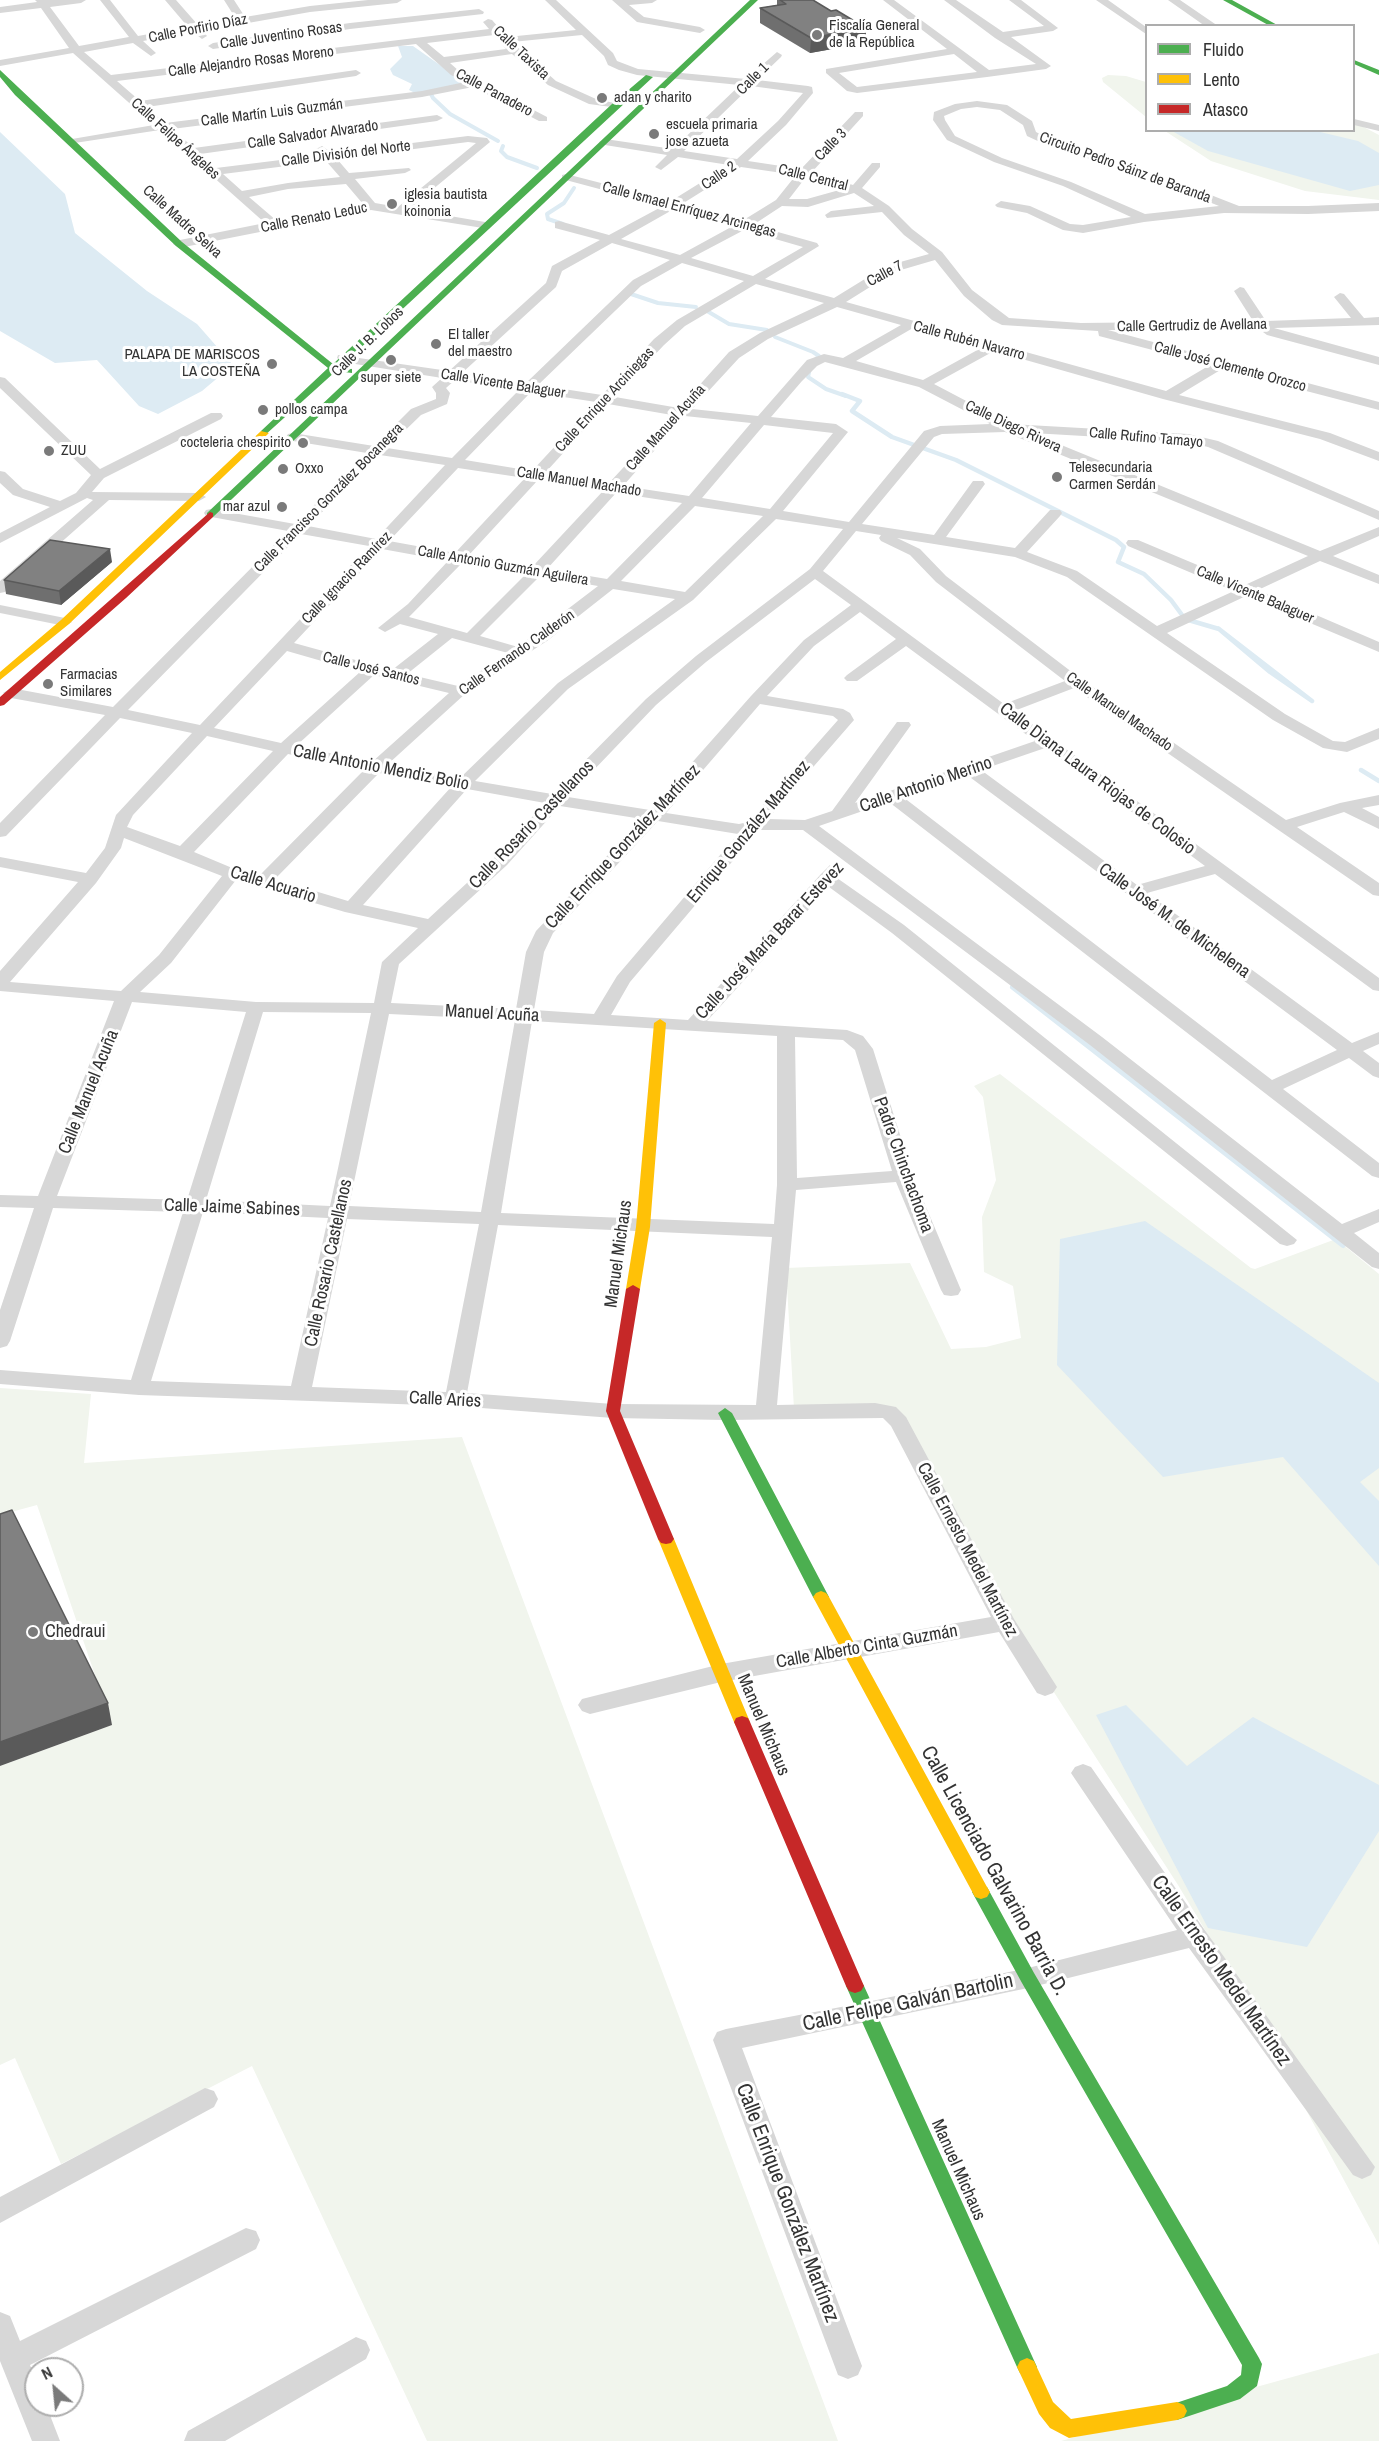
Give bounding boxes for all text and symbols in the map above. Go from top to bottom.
street label: Calle Porfirio Díaz [147,11,249,47]
place label: Fiscalía General de la República [829,17,919,52]
street label: Calle Juventino Rosas [219,19,343,53]
street label: Calle Taxista [489,22,553,84]
legend [1145,24,1355,132]
marker: Fiscalía General de la República [810,28,824,42]
text: Fluido [1203,37,1244,62]
street label: Calle Alejandro Rosas Moreno [167,43,335,81]
street label: Calle 1 [733,59,773,99]
street label: Calle Panadero [452,65,536,121]
text: Lento [1203,67,1240,92]
place label: adan y charito [614,89,692,107]
marker: adan y charito [595,91,609,105]
street label: Calle Felipe Ángeles [127,95,223,183]
street label: Calle Martín Luis Guzmán [200,95,344,131]
text: Atasco [1203,97,1248,122]
place label: escuela primaria jose azueta [666,116,758,151]
street label: Calle Salvador Alvarado [246,117,380,153]
street label: Calle 3 [811,125,851,165]
marker: escuela primaria jose azueta [647,127,661,141]
street label: Circuito Pedro Sáinz de Baranda [1037,129,1213,207]
street label: Calle División del Norte [280,137,412,171]
street label: Calle 2 [698,158,740,194]
street label: Calle Central [776,161,850,195]
street label: Calle Ismael Enríquez Arcinegas [600,178,778,242]
street label: Calle Madre Selva [139,182,225,262]
place label: iglesia bautista koinonia [404,186,487,221]
marker: iglesia bautista koinonia [385,197,399,211]
street label: Calle Renato Leduc [259,199,369,237]
street label: Calle 7 [864,257,906,291]
street label: Calle J. B. Lobos [328,303,408,381]
street label: Calle Gertrudiz de Avellana [1117,316,1267,336]
street label: Calle Rubén Navarro [911,317,1027,365]
place label: El taller del maestro [448,326,512,361]
marker: El taller del maestro [429,337,443,351]
street label: Calle José Clemente Orozco [1152,338,1308,396]
street label: Calle Enrique Arciniegas [552,344,658,456]
place label: PALAPA DE MARISCOS LA COSTEÑA [124,346,260,381]
marker: super siete [384,353,398,367]
marker: PALAPA DE MARISCOS LA COSTEÑA [265,357,279,371]
street label: Calle Vicente Balaguer [440,365,566,403]
place label: super siete [361,369,421,387]
street label: Calle Manuel Acuña [622,381,710,475]
street label: Calle Diego Rivera [962,397,1064,457]
place label: pollos campa [275,401,347,419]
marker: pollos campa [256,403,270,417]
street label: Calle Francisco González Bocanegra [251,420,407,576]
street label: Calle Rufino Tamayo [1088,424,1204,452]
place label: cocteleria chespirito [180,434,291,452]
marker: cocteleria chespirito [296,436,310,450]
place label: ZUU [61,442,86,460]
marker: ZUU [42,444,56,458]
place label: Telesecundaria Carmen Serdán [1069,459,1156,494]
place label: Oxxo [295,460,324,478]
marker: Oxxo [276,462,290,476]
street label: Calle Manuel Machado [515,463,643,501]
marker: Telesecundaria Carmen Serdán [1050,470,1064,484]
place label: mar azul [223,498,270,516]
marker: mar azul [275,500,289,514]
street label: Calle Ignacio Ramírez [298,528,396,628]
street label: Calle Antonio Guzmán Aguilera [416,542,590,590]
street label: Calle Vicente Balaguer [1194,562,1316,628]
street label: Calle Fernando Calderón [456,606,578,700]
street label: Calle José Santos [321,648,421,690]
place label: Farmacias Similares [60,666,117,701]
street label: Calle Manuel Machado [1062,669,1176,755]
marker: Farmacias Similares [41,677,55,691]
street label: Calle Diana Laura Riojas de Colosio [995,698,1199,860]
street label: Calle Antonio Mendiz Bolio [291,740,471,796]
street label: Calle Antonio Merino [857,752,995,818]
street label: Calle Rosario Castellanos [465,756,599,894]
street label: Enrique González Martínez [683,756,815,908]
street label: Calle Enrique González Martínez [541,760,705,934]
street label: Calle José María Barar Estevez [691,858,849,1024]
street label: Calle José M. de Michelena [1094,859,1254,983]
street label: Calle Acuario [227,862,319,908]
street label: Manuel Acuña [444,1001,540,1027]
street label: Calle Manuel Acuña [54,1027,124,1157]
street label: Padre Chinchachoma [868,1094,938,1236]
street label: Calle Rosario Castellanos [301,1177,357,1349]
street label: Calle Jaime Sabines [164,1195,300,1221]
street label: Manuel Michaus [601,1199,637,1309]
street label: Calle Aries [408,1387,482,1413]
street label: Calle Ernesto Medel Martínez [912,1459,1022,1641]
street label: Calle Alberto Cinta Guzmán [775,1620,959,1674]
place label: Chedraui [45,1621,106,1643]
marker: Chedraui [26,1625,40,1639]
street label: Manuel Michaus [732,1671,794,1779]
street label: Calle Licenciado Galvarino Barria D. [915,1742,1073,2000]
street label: Calle Ernesto Medel Martínez [1146,1871,1296,2071]
street label: Calle Felipe Galván Bartolin [800,1968,1016,2038]
street label: Calle Enrique González Martínez [730,2080,844,2326]
street label: Manuel Michaus [926,2116,990,2224]
north arrow [24,2357,84,2417]
text: N [38,2361,56,2385]

